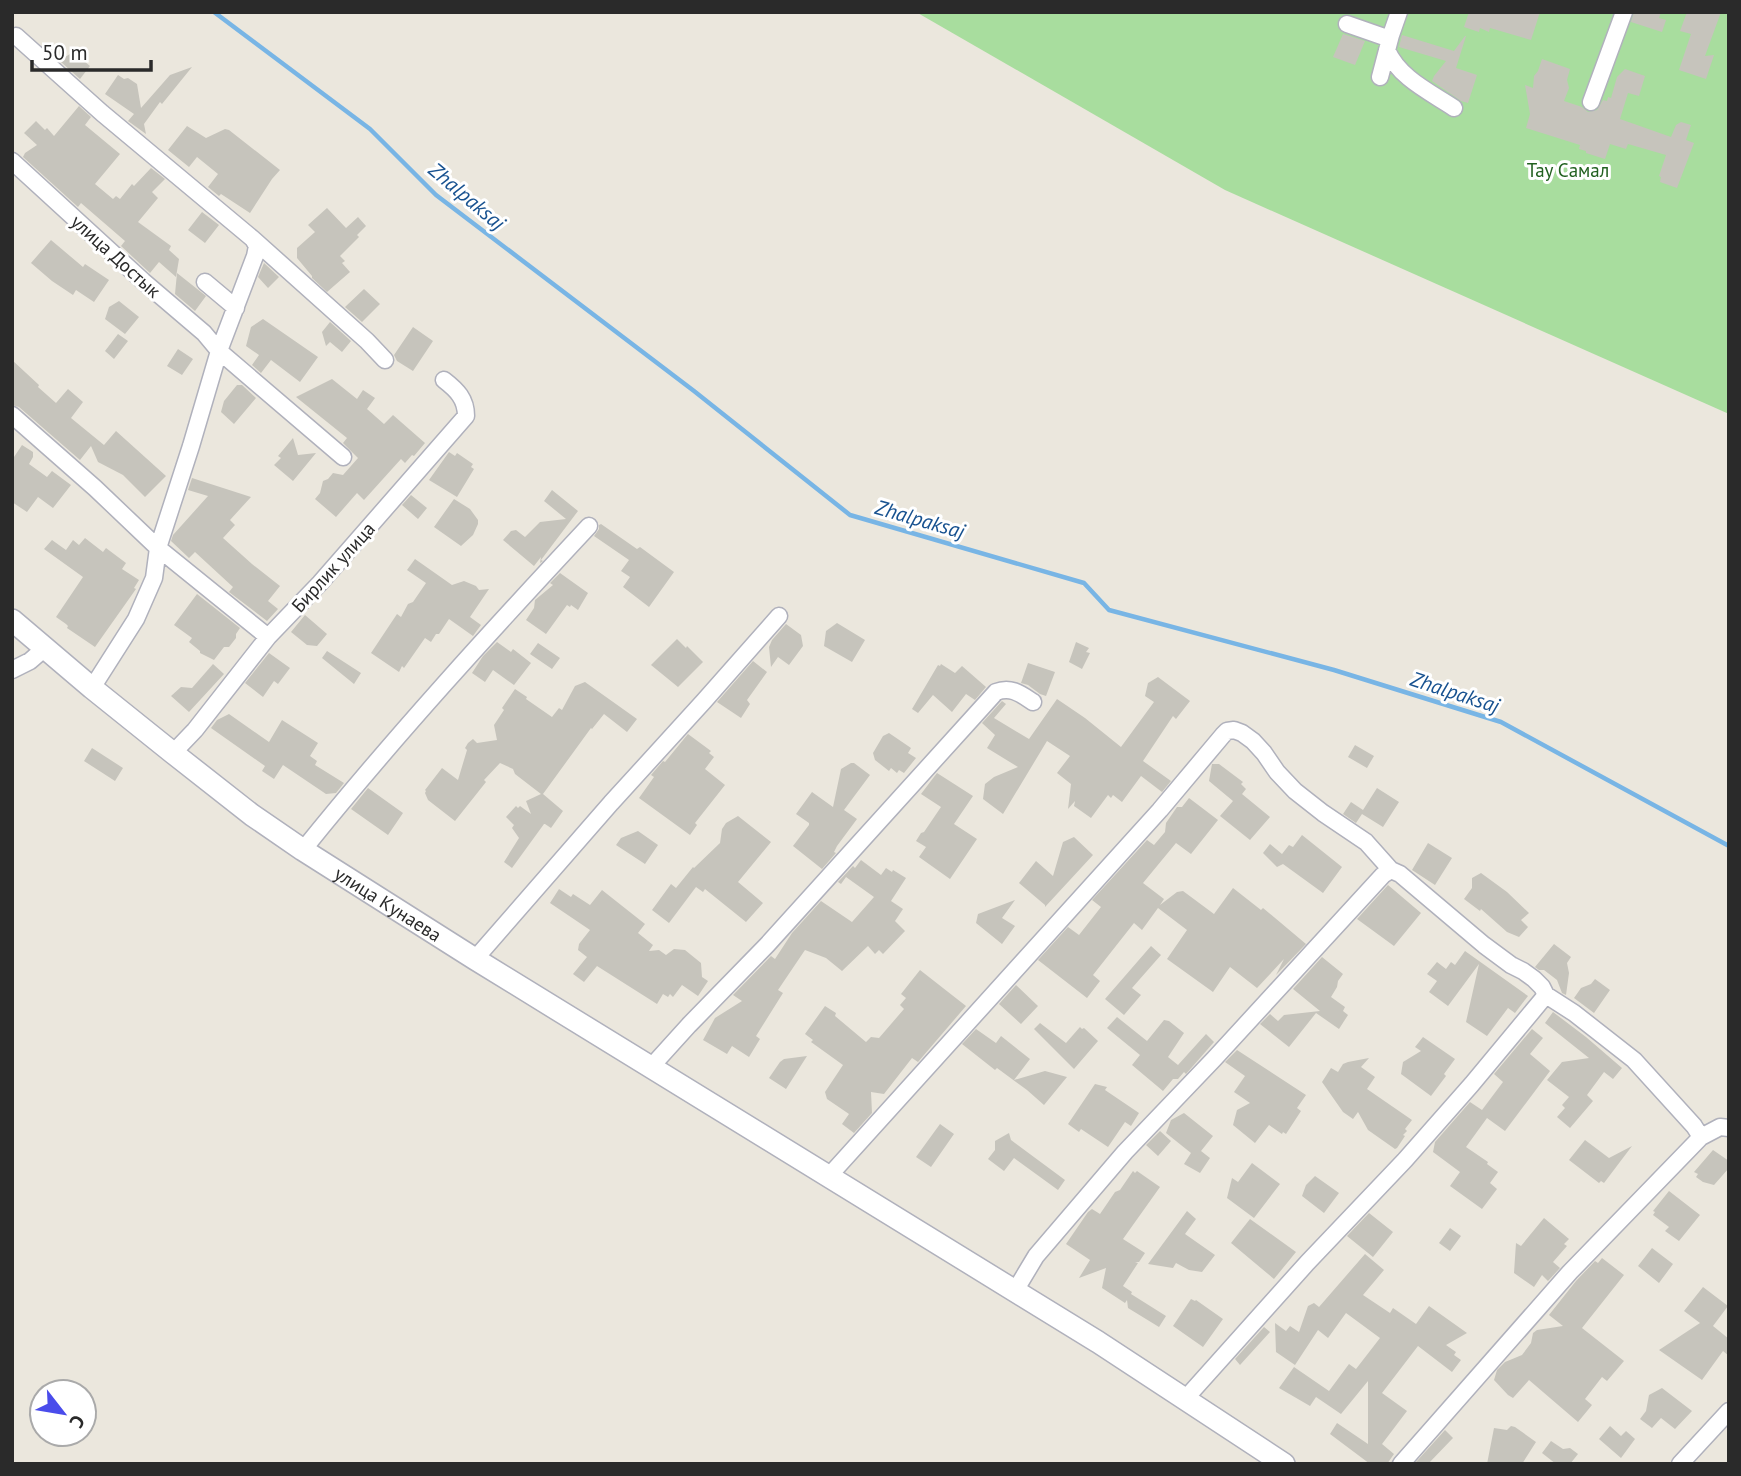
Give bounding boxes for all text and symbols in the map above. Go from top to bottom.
scale bar [32,28,150,72]
text: 50 m [42,39,88,66]
water label: Zhalpaksaj [422,155,512,236]
park label: Тау Самал [1527,158,1609,182]
street label: улица Достык [66,209,166,303]
water label: Zhalpaksaj [871,493,969,545]
street label: Бирлик улица [286,517,380,617]
water label: Zhalpaksaj [1406,665,1504,719]
street label: улица Кунаева [330,861,446,947]
north arrow [28,1378,98,1448]
text: С [64,1411,91,1433]

